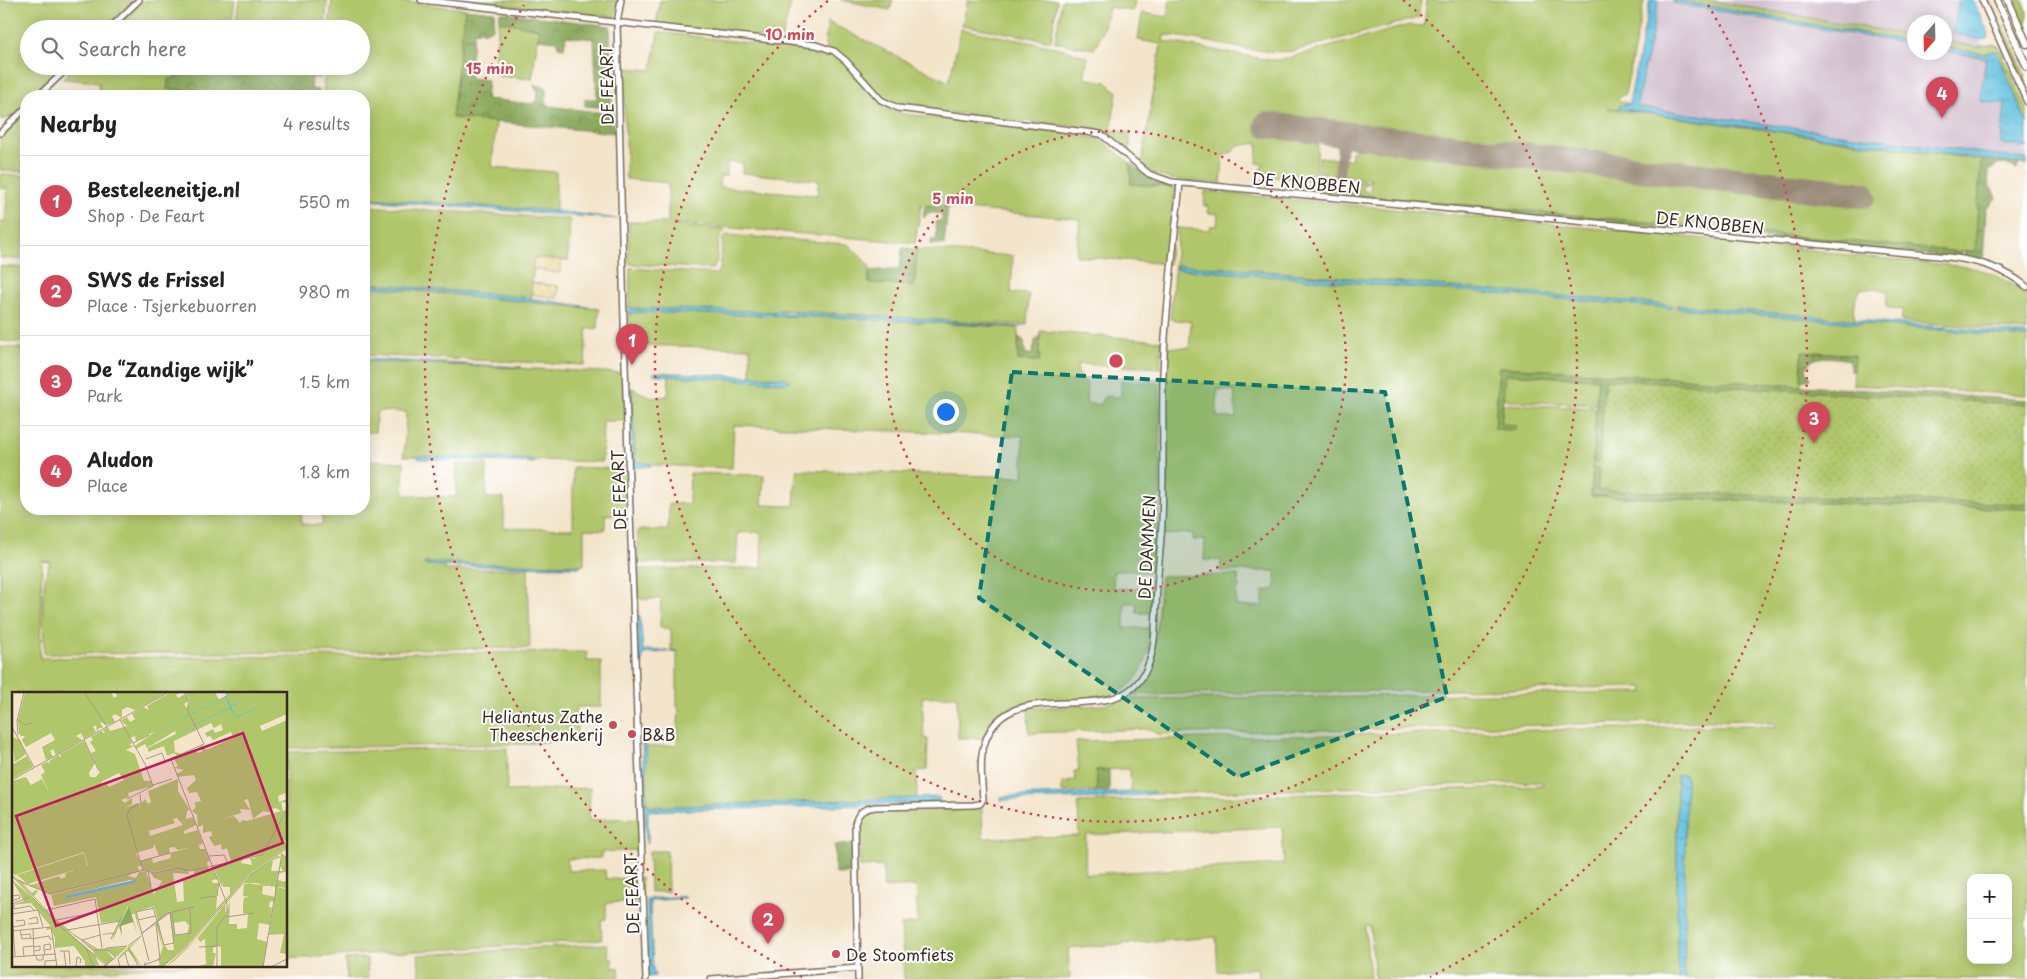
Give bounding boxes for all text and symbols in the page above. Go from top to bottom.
north arrow [1907,15,1952,60]
search box [20,20,370,75]
text: 10 min [765,22,815,45]
icon: search [38,34,66,62]
text: Search here [78,34,187,62]
street label: DE FEART [593,45,619,125]
text: 15 min [466,56,514,79]
pin: 4 [1926,77,1958,118]
text: Nearby [40,107,117,139]
text: 4 results [283,111,350,135]
street label: DE KNOBBEN [1251,165,1361,199]
text: Besteleeneitje.nl [87,175,240,203]
text: 5 min [932,186,974,209]
text: 1 [52,189,60,213]
text: 550 m [298,189,350,213]
text: Shop · De Feart [87,203,205,227]
street label: DE KNOBBEN [1655,204,1765,240]
text: SWS de Frissel [87,265,225,293]
text: 2 [50,279,62,303]
text: 980 m [298,279,350,303]
text: Place · Tsjerkebuorren [87,293,257,317]
pin: 1 [616,324,648,365]
centre of rings [1107,352,1125,370]
text: De “Zandige wijk” [87,355,254,383]
text: 3 [51,369,61,393]
text: 1.5 km [299,369,350,393]
text: Park [87,383,123,407]
your location [933,399,959,425]
pin: 3 [1798,402,1830,443]
text: Aludon [87,445,153,473]
street label: DE FEART [605,449,631,531]
text: 4 [51,459,61,483]
text: 1.8 km [299,459,350,483]
text: Place [87,473,128,497]
street label: DE DAMMEN [1131,494,1161,600]
inset map [12,692,288,966]
place label: Heliantus Zathe Theeschenkerij [482,704,603,746]
marker: Heliantus Zathe Theeschenkerij [607,719,619,731]
place label: B&B [642,722,675,746]
marker: B&B [626,728,638,740]
street label: DE FEART [618,853,644,935]
map controls [1967,874,2012,964]
button: + [1967,874,2012,919]
pin: 2 [752,903,784,944]
button: − [1967,919,2012,964]
place label: De Stoomfiets [846,942,954,966]
marker: De Stoomfiets [830,948,842,960]

